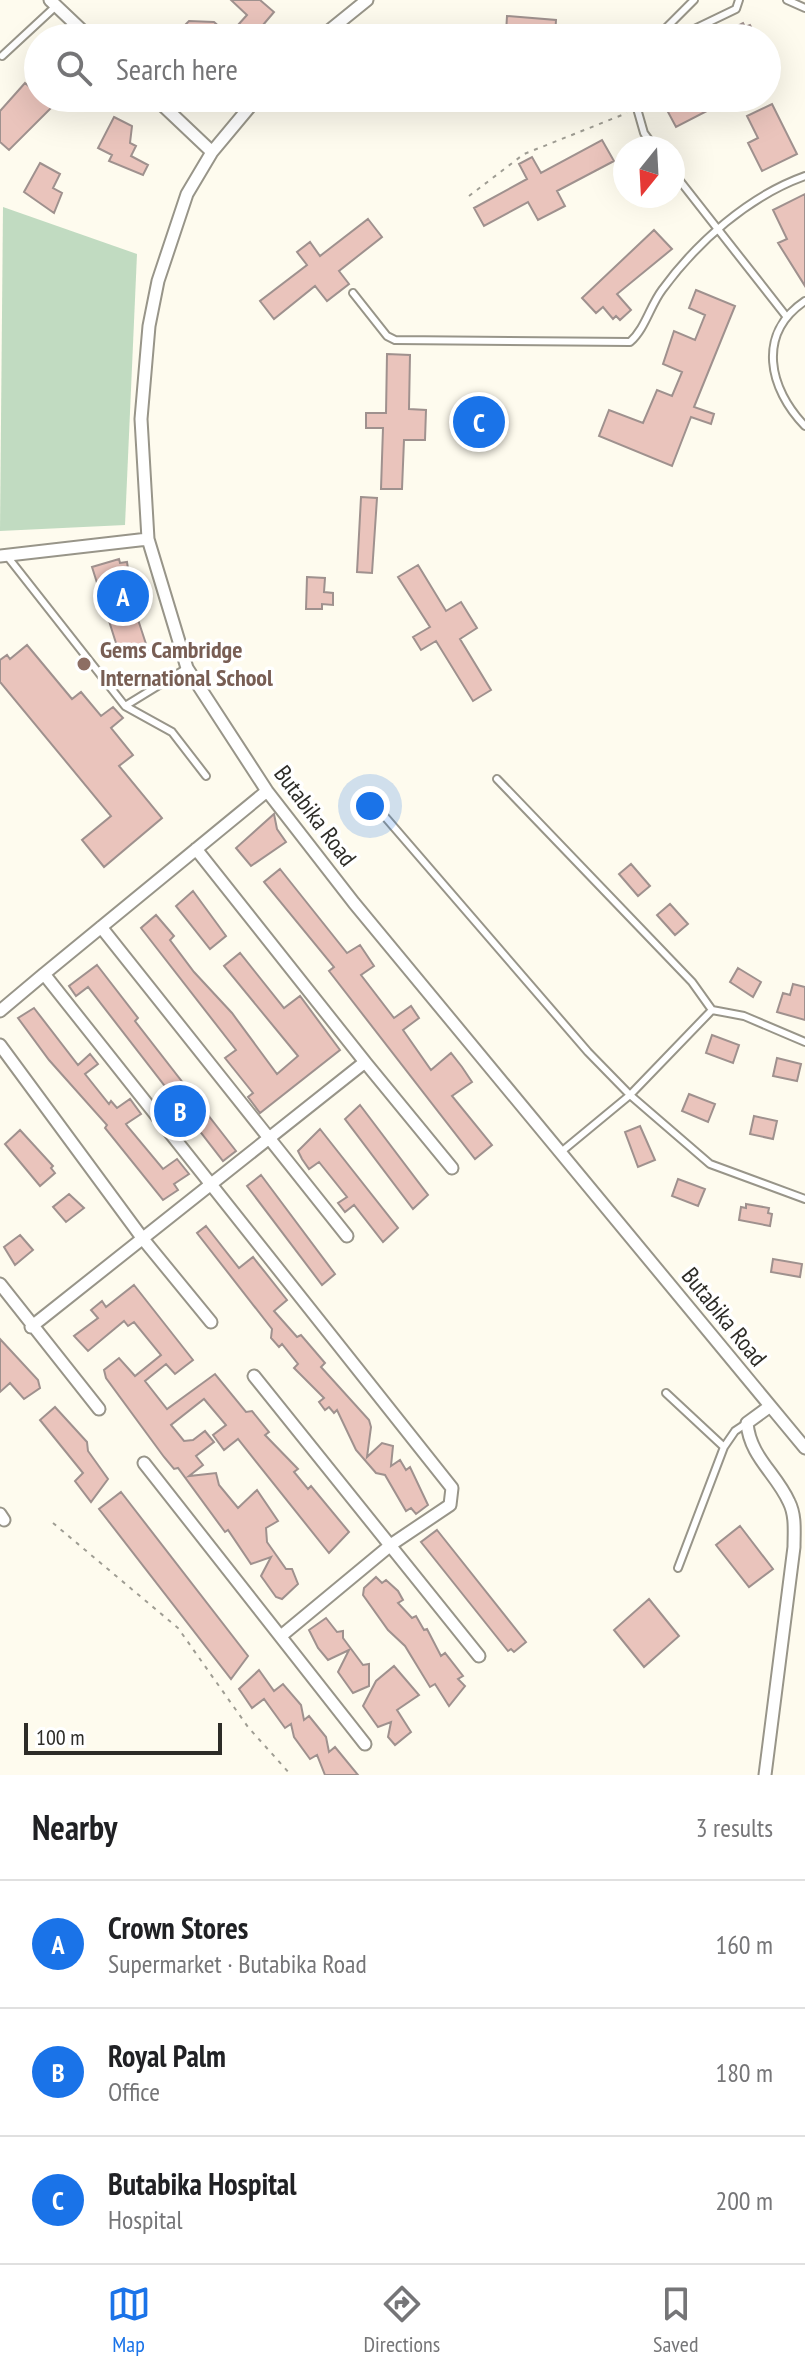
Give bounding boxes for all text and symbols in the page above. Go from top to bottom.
search box [24,24,781,112]
icon: search [52,46,96,90]
text: Search here [116,49,238,88]
north arrow [613,136,685,208]
pin: C [453,392,505,452]
pin: A [97,566,149,626]
place label: Gems Cambridge International School [100,634,273,693]
marker: Gems Cambridge International School [75,655,93,673]
street label: Butabika Road [267,759,363,872]
your location [350,786,390,826]
pin: B [154,1081,206,1141]
street label: Butabika Road [675,1261,774,1372]
scale bar [24,1719,222,1755]
text: 100 m [36,1723,85,1751]
text: Nearby [32,1805,117,1849]
text: 3 results [696,1811,773,1844]
text: Crown Stores [108,1908,248,1947]
text: A [51,1928,65,1961]
text: 160 m [715,1928,773,1961]
text: Supermarket · Butabika Road [108,1947,367,1980]
text: Royal Palm [108,2036,226,2075]
text: B [52,2056,64,2089]
text: 180 m [715,2056,773,2089]
text: Office [108,2075,160,2108]
text: Butabika Hospital [108,2164,297,2203]
text: C [52,2184,64,2217]
text: 200 m [715,2184,773,2217]
text: Hospital [108,2203,183,2236]
tab: Map [107,2282,151,2358]
tab: Directions [364,2282,440,2358]
tab: Saved [653,2282,698,2358]

